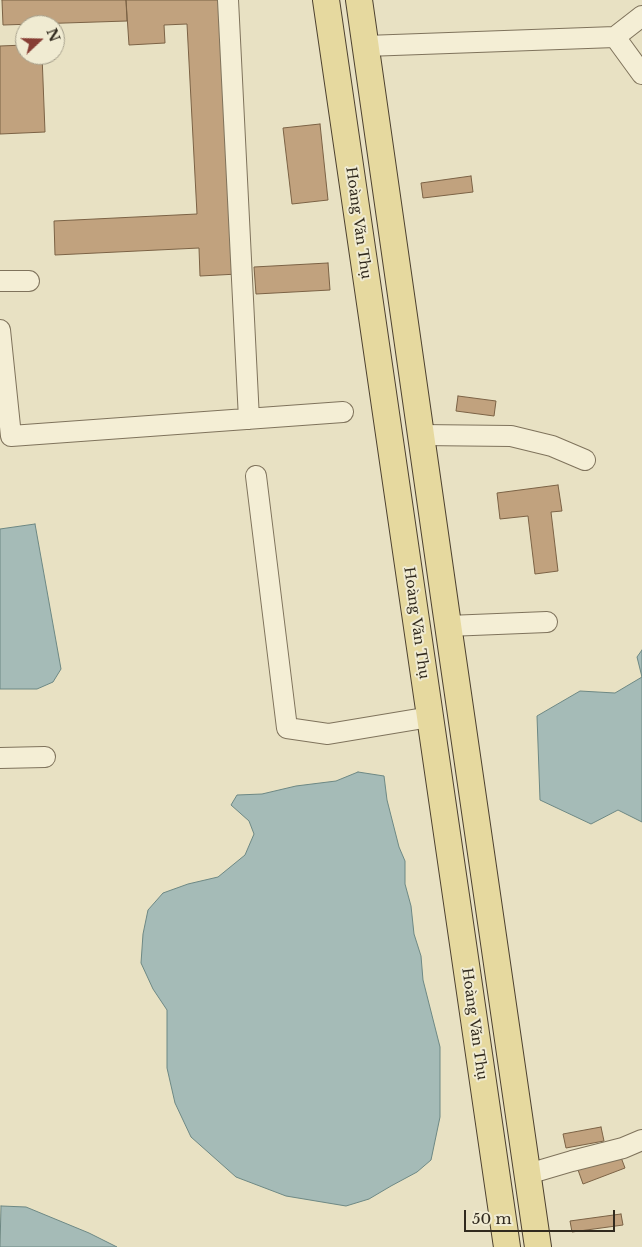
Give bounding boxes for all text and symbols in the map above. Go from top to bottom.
north arrow [15,15,65,65]
text: N [42,26,64,44]
street label: Hoàng Văn Thụ [342,166,374,280]
street label: Hoàng Văn Thụ [400,566,432,680]
street label: Hoàng Văn Thụ [458,967,490,1081]
scale bar [467,1200,618,1232]
text: 50 m [472,1209,512,1228]

